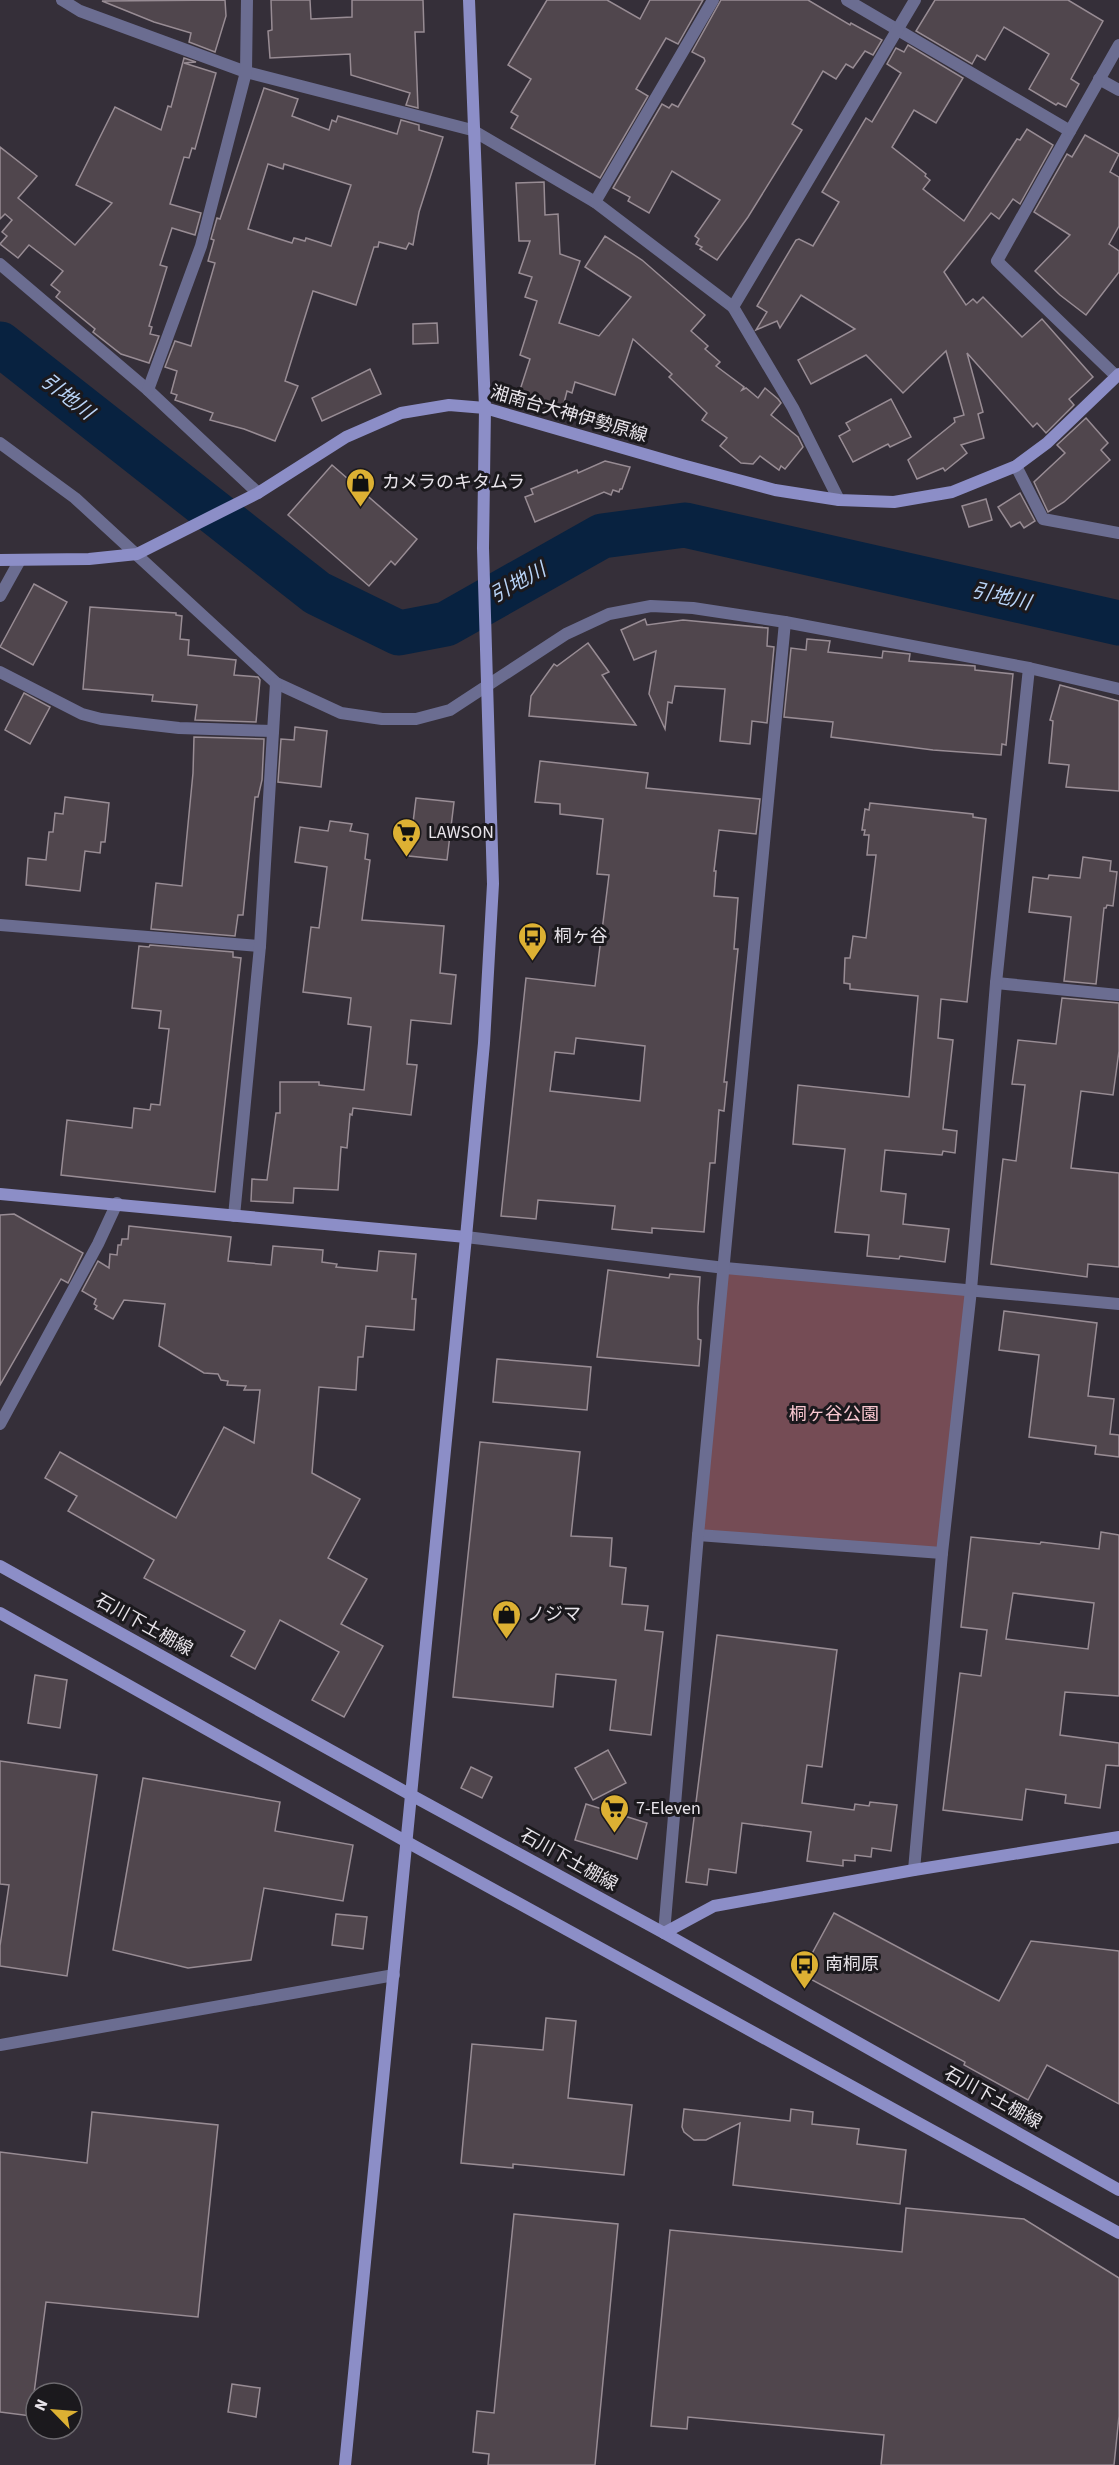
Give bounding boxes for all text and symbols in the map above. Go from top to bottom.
water label: 引地川 [35,367,101,428]
street label: 湘南台大神伊勢原線 [488,380,650,448]
shop icon: カメラのキタムラ [345,466,377,508]
place label: カメラのキタムラ [382,470,525,495]
water label: 引地川 [485,555,553,610]
water label: 引地川 [969,577,1035,618]
supermarket icon: LAWSON [391,816,423,858]
place label: LAWSON [428,820,494,845]
bus stop icon: 桐ヶ谷 [517,920,549,962]
place label: 桐ヶ谷 [554,924,608,949]
park label: 桐ヶ谷公園 [789,1402,879,1427]
street label: 石川下土棚線 [91,1588,197,1662]
shop icon: ノジマ [490,1598,522,1640]
place label: ノジマ [527,1602,581,1627]
supermarket icon: 7-Eleven [599,1792,631,1834]
place label: 7-Eleven [636,1796,701,1821]
street label: 石川下土棚線 [516,1823,622,1897]
bus stop icon: 南桐原 [788,1948,820,1990]
place label: 南桐原 [825,1952,879,1977]
street label: 石川下土棚線 [940,2061,1046,2135]
north arrow [24,2381,84,2441]
text: N [29,2396,54,2415]

